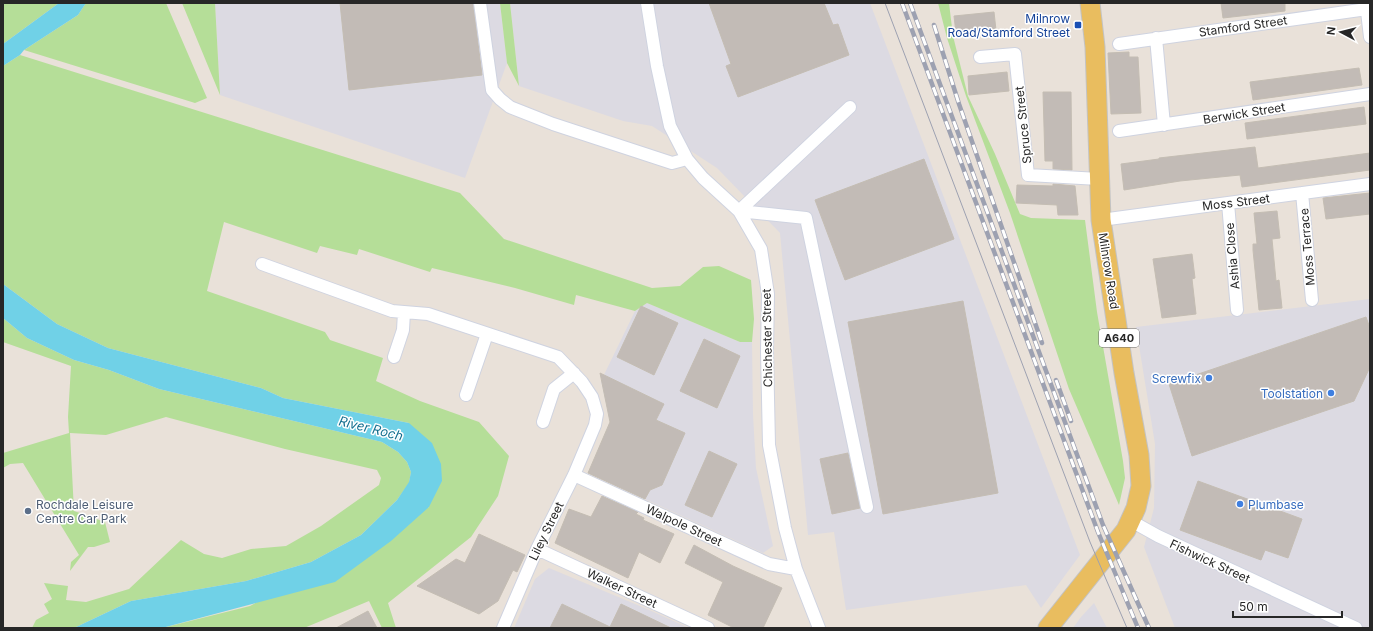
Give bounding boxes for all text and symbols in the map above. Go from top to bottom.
place label: Milnrow Road/Stamford Street [948,11,1070,40]
street label: Stamford Street [1198,12,1288,40]
north arrow [1321,12,1361,52]
marker: Milnrow Road/Stamford Street [1073,20,1083,30]
text: N [1324,26,1339,36]
street label: Spruce Street [1011,85,1035,164]
street label: Berwick Street [1202,99,1286,127]
street label: Moss Street [1201,190,1271,214]
street label: Moss Terrace [1296,208,1318,286]
street label: Ashia Close [1222,222,1242,290]
street label: Milnrow Road [1096,232,1122,310]
street label: Chichester Street [759,288,775,387]
road number: A640 [1099,329,1139,347]
place label: Screwfix [1152,371,1201,386]
marker: Screwfix [1204,373,1214,383]
place label: Toolstation [1261,386,1323,401]
marker: Toolstation [1326,388,1336,398]
water label: River Roch [337,412,405,444]
place label: Rochdale Leisure Centre Car Park [36,497,134,526]
place label: Plumbase [1248,497,1304,512]
street label: Liley Street [525,499,567,563]
marker: Plumbase [1235,499,1245,509]
street label: Walpole Street [643,501,725,549]
marker: Rochdale Leisure Centre Car Park [23,506,33,516]
street label: Fishwick Street [1167,536,1253,586]
street label: Walker Street [584,565,660,611]
scale bar [1233,593,1342,619]
text: 50 m [1239,599,1268,614]

